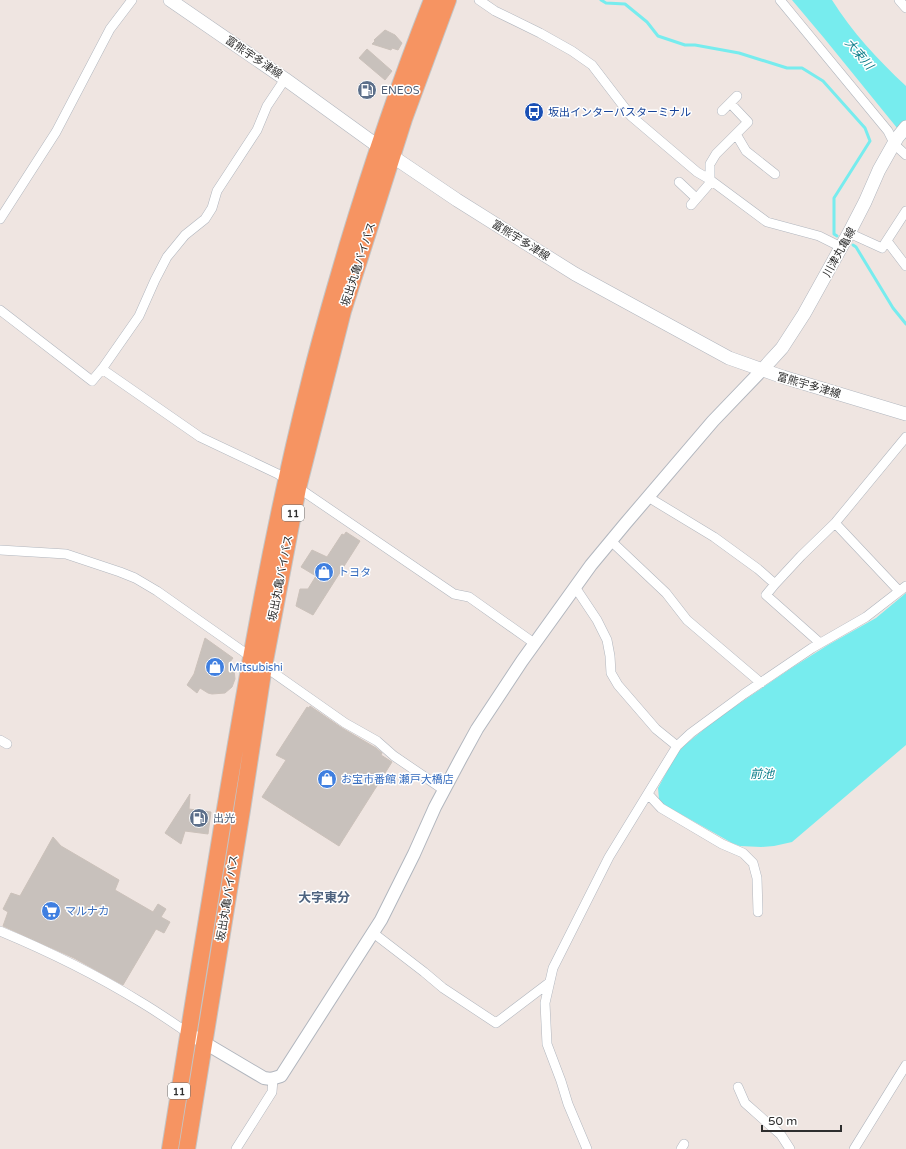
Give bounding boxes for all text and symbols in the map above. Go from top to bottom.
street label: 富熊宇多津線 [223,34,285,81]
water label: 大束川 [842,36,877,74]
fuel station icon: ENEOS [356,79,378,101]
place label: ENEOS [381,84,420,97]
bus stop icon: 坂出インターバスターミナル [523,101,545,123]
place label: 坂出インターバスターミナル [548,106,691,119]
street label: 富熊宇多津線 [489,217,552,263]
street label: 坂出丸亀バイパス [339,220,378,308]
street label: 川津丸亀線 [820,225,858,279]
street label: 富熊宇多津線 [775,370,842,401]
road number: 11 [282,505,304,521]
street label: 坂出丸亀バイパス [266,534,295,622]
shop icon: トヨタ [313,561,335,583]
place label: トヨタ [338,566,371,579]
shop icon: Mitsubishi [204,656,226,678]
place label: Mitsubishi [229,661,283,674]
water label: 前池 [750,767,775,781]
shop icon: お宝市番館 瀬戸大橋店 [316,768,338,790]
place label: お宝市番館 瀬戸大橋店 [341,773,454,786]
fuel station icon: 出光 [188,807,210,829]
place label: 出光 [213,812,235,825]
street label: 坂出丸亀バイパス [214,854,241,942]
district label: 大字東分 [298,890,350,906]
supermarket icon: マルナカ [40,900,62,922]
place label: マルナカ [65,905,109,918]
road number: 11 [168,1083,190,1099]
scale bar [762,1107,841,1133]
text: 50 m [768,1114,797,1128]

